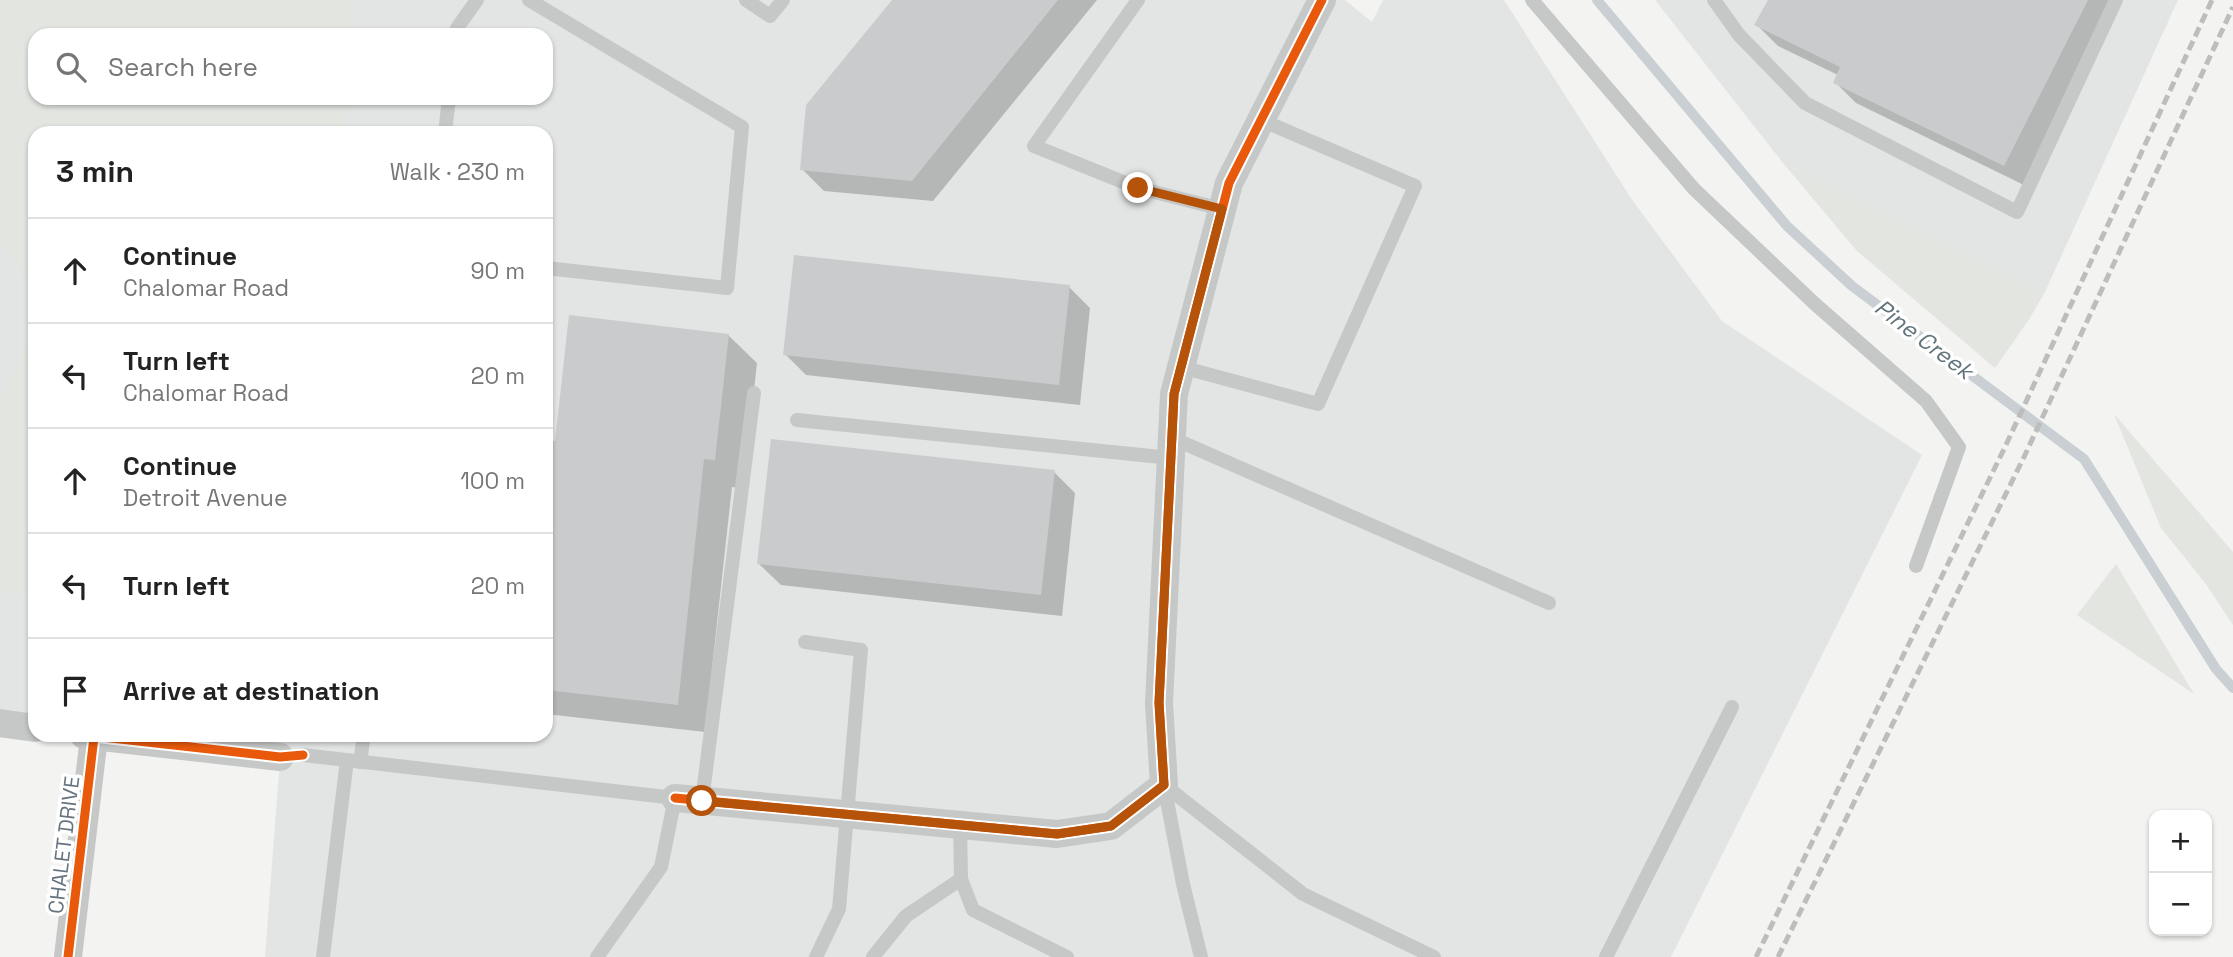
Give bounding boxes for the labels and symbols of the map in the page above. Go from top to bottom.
route end [1122,172,1153,203]
water label: Pine Creek [1869,292,1981,387]
street label: CHALET DRIVE [42,775,85,915]
route start [686,785,717,816]

